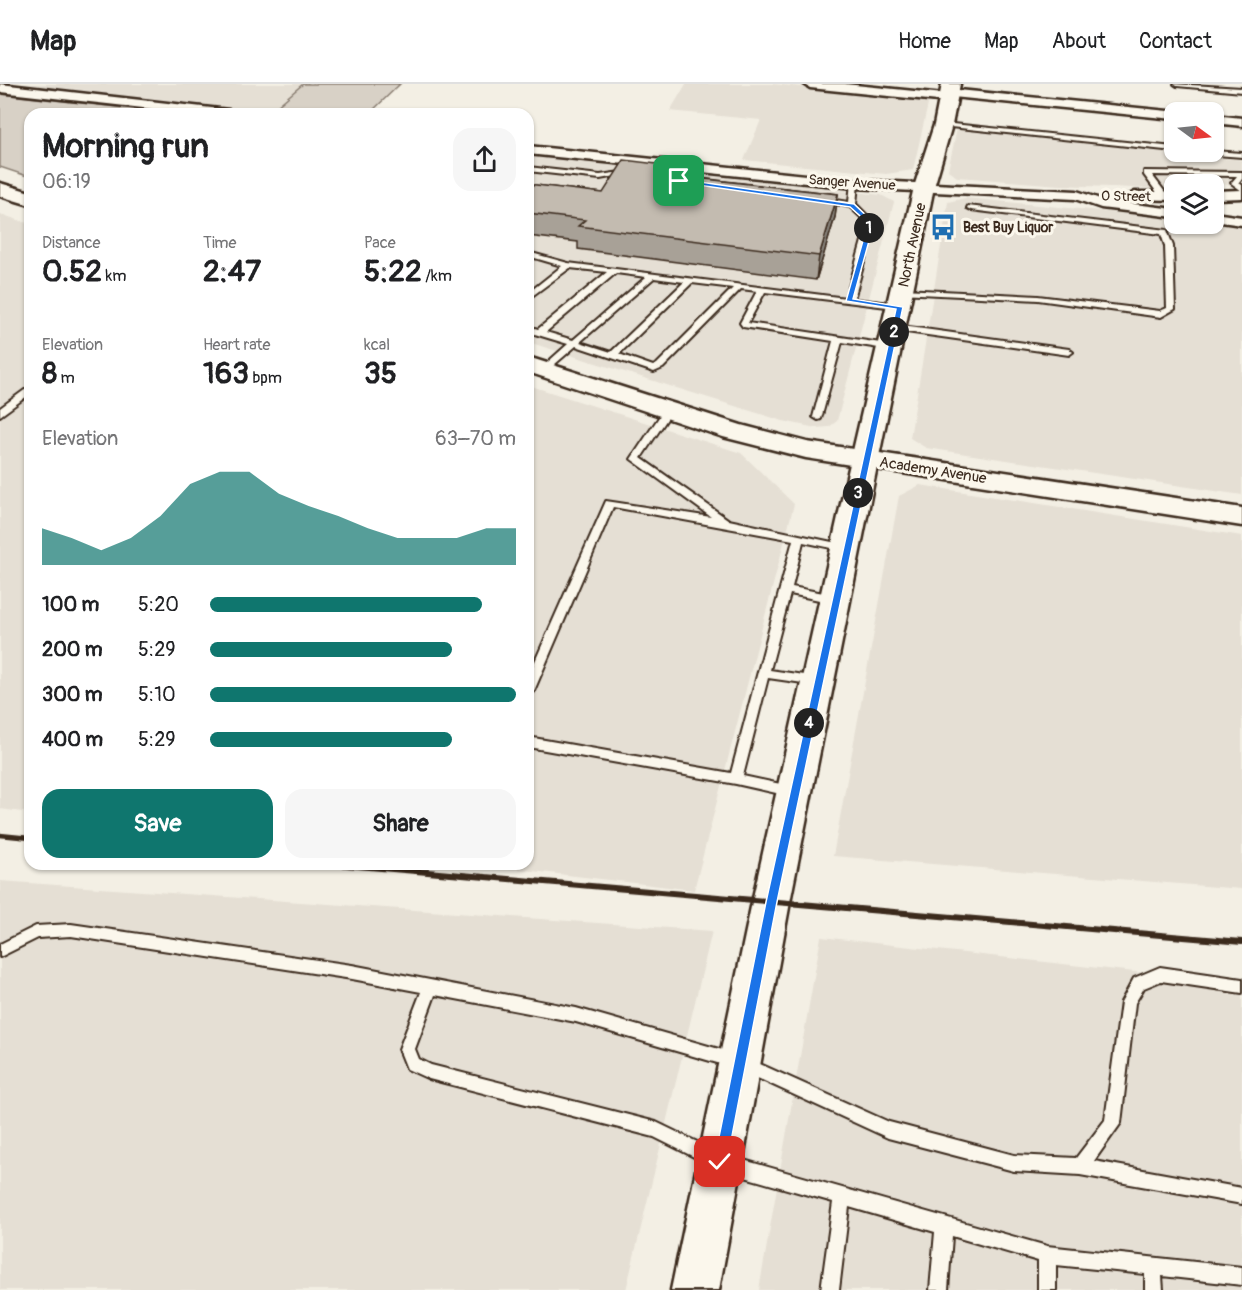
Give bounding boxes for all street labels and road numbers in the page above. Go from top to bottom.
street label: Sanger Avenue [808,171,896,194]
street label: O Street [1101,188,1151,205]
street label: North Avenue [894,200,931,289]
street label: Academy Avenue [878,453,988,488]

